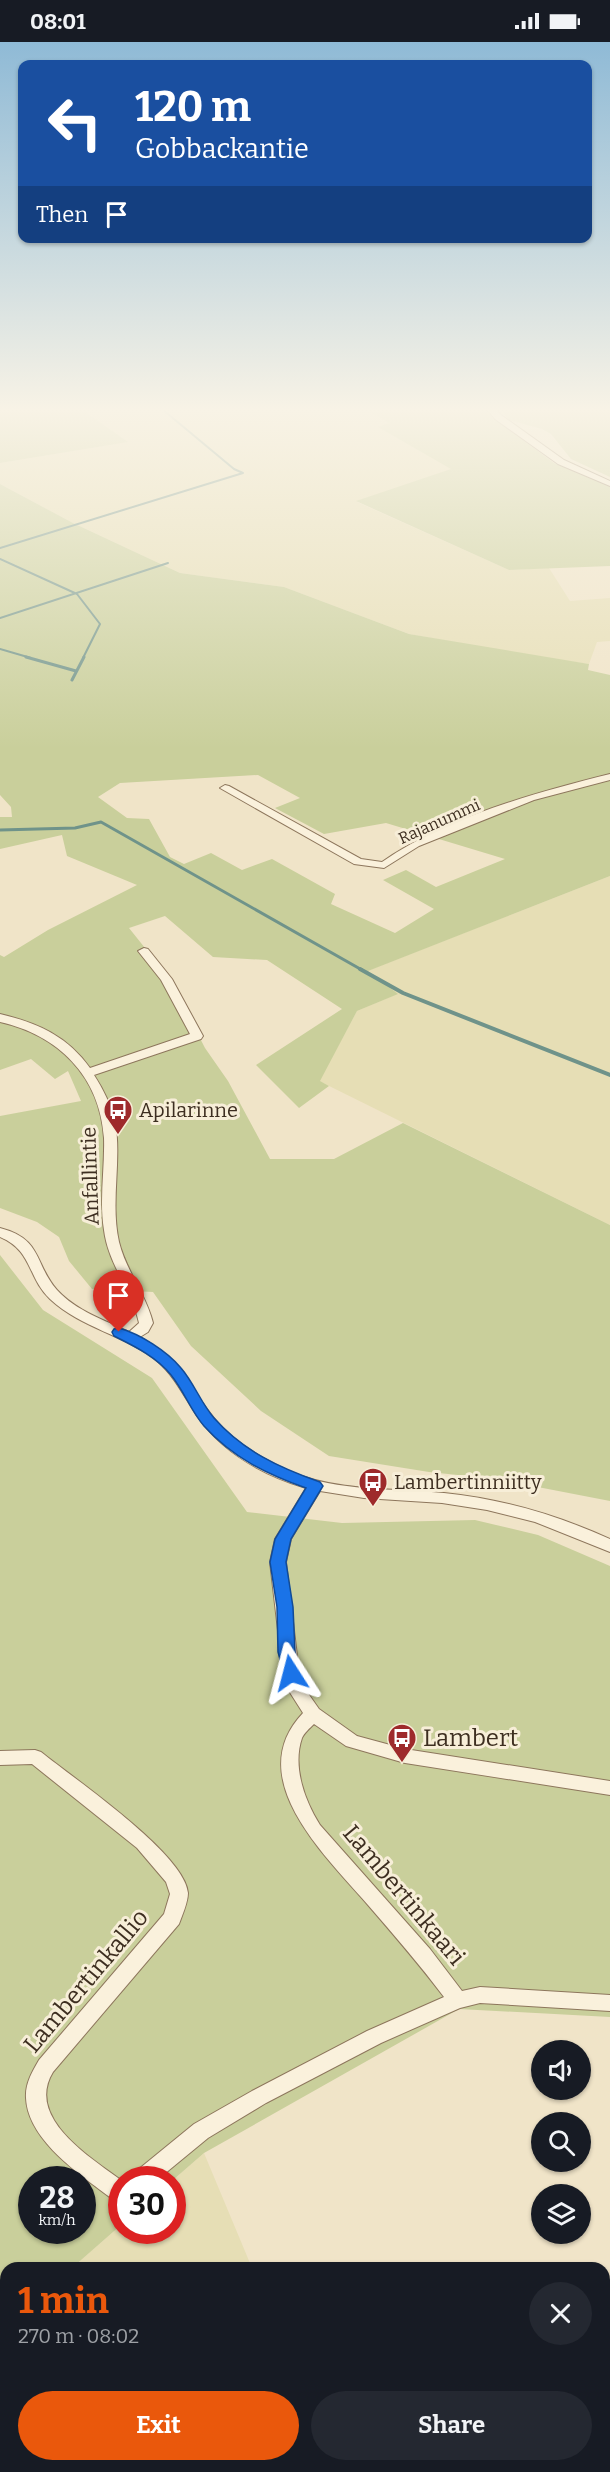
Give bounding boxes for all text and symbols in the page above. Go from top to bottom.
text: 08:01 [30,8,86,35]
text: 120 m [135,82,251,132]
icon: left [36,84,114,162]
text: Gobbackantie [135,133,309,165]
icon: arrive [100,198,133,231]
text: Then [36,201,88,228]
street label: Rajanummi [395,795,483,848]
bus stop icon: Apilarinne [102,1094,134,1136]
place label: Apilarinne [139,1098,238,1122]
street label: Anfallintie [76,1126,104,1226]
pin [93,1270,144,1332]
icon: arrive [102,1279,135,1312]
bus stop icon: Lambertinniitty [357,1466,389,1508]
place label: Lambertinniitty [394,1470,542,1494]
position arrow [259,1641,323,1705]
bus stop icon: Lambert [386,1722,418,1764]
place label: Lambert [423,1724,519,1752]
street label: Lambertinkaari [337,1819,471,1971]
street label: Lambertinkallio [18,1904,154,2058]
map controls [531,2040,591,2244]
button: sound [531,2040,591,2100]
button: search [531,2112,591,2172]
speed limit sign: 30 [108,2166,186,2244]
text: 28 [40,2180,74,2216]
button: layers [531,2184,591,2244]
text: km/h [38,2211,76,2229]
text: 1 min [18,2279,109,2323]
button: close [529,2282,592,2345]
text: 270 m · 08:02 [18,2324,139,2348]
button: Exit [18,2391,299,2460]
button: Share [311,2391,592,2460]

